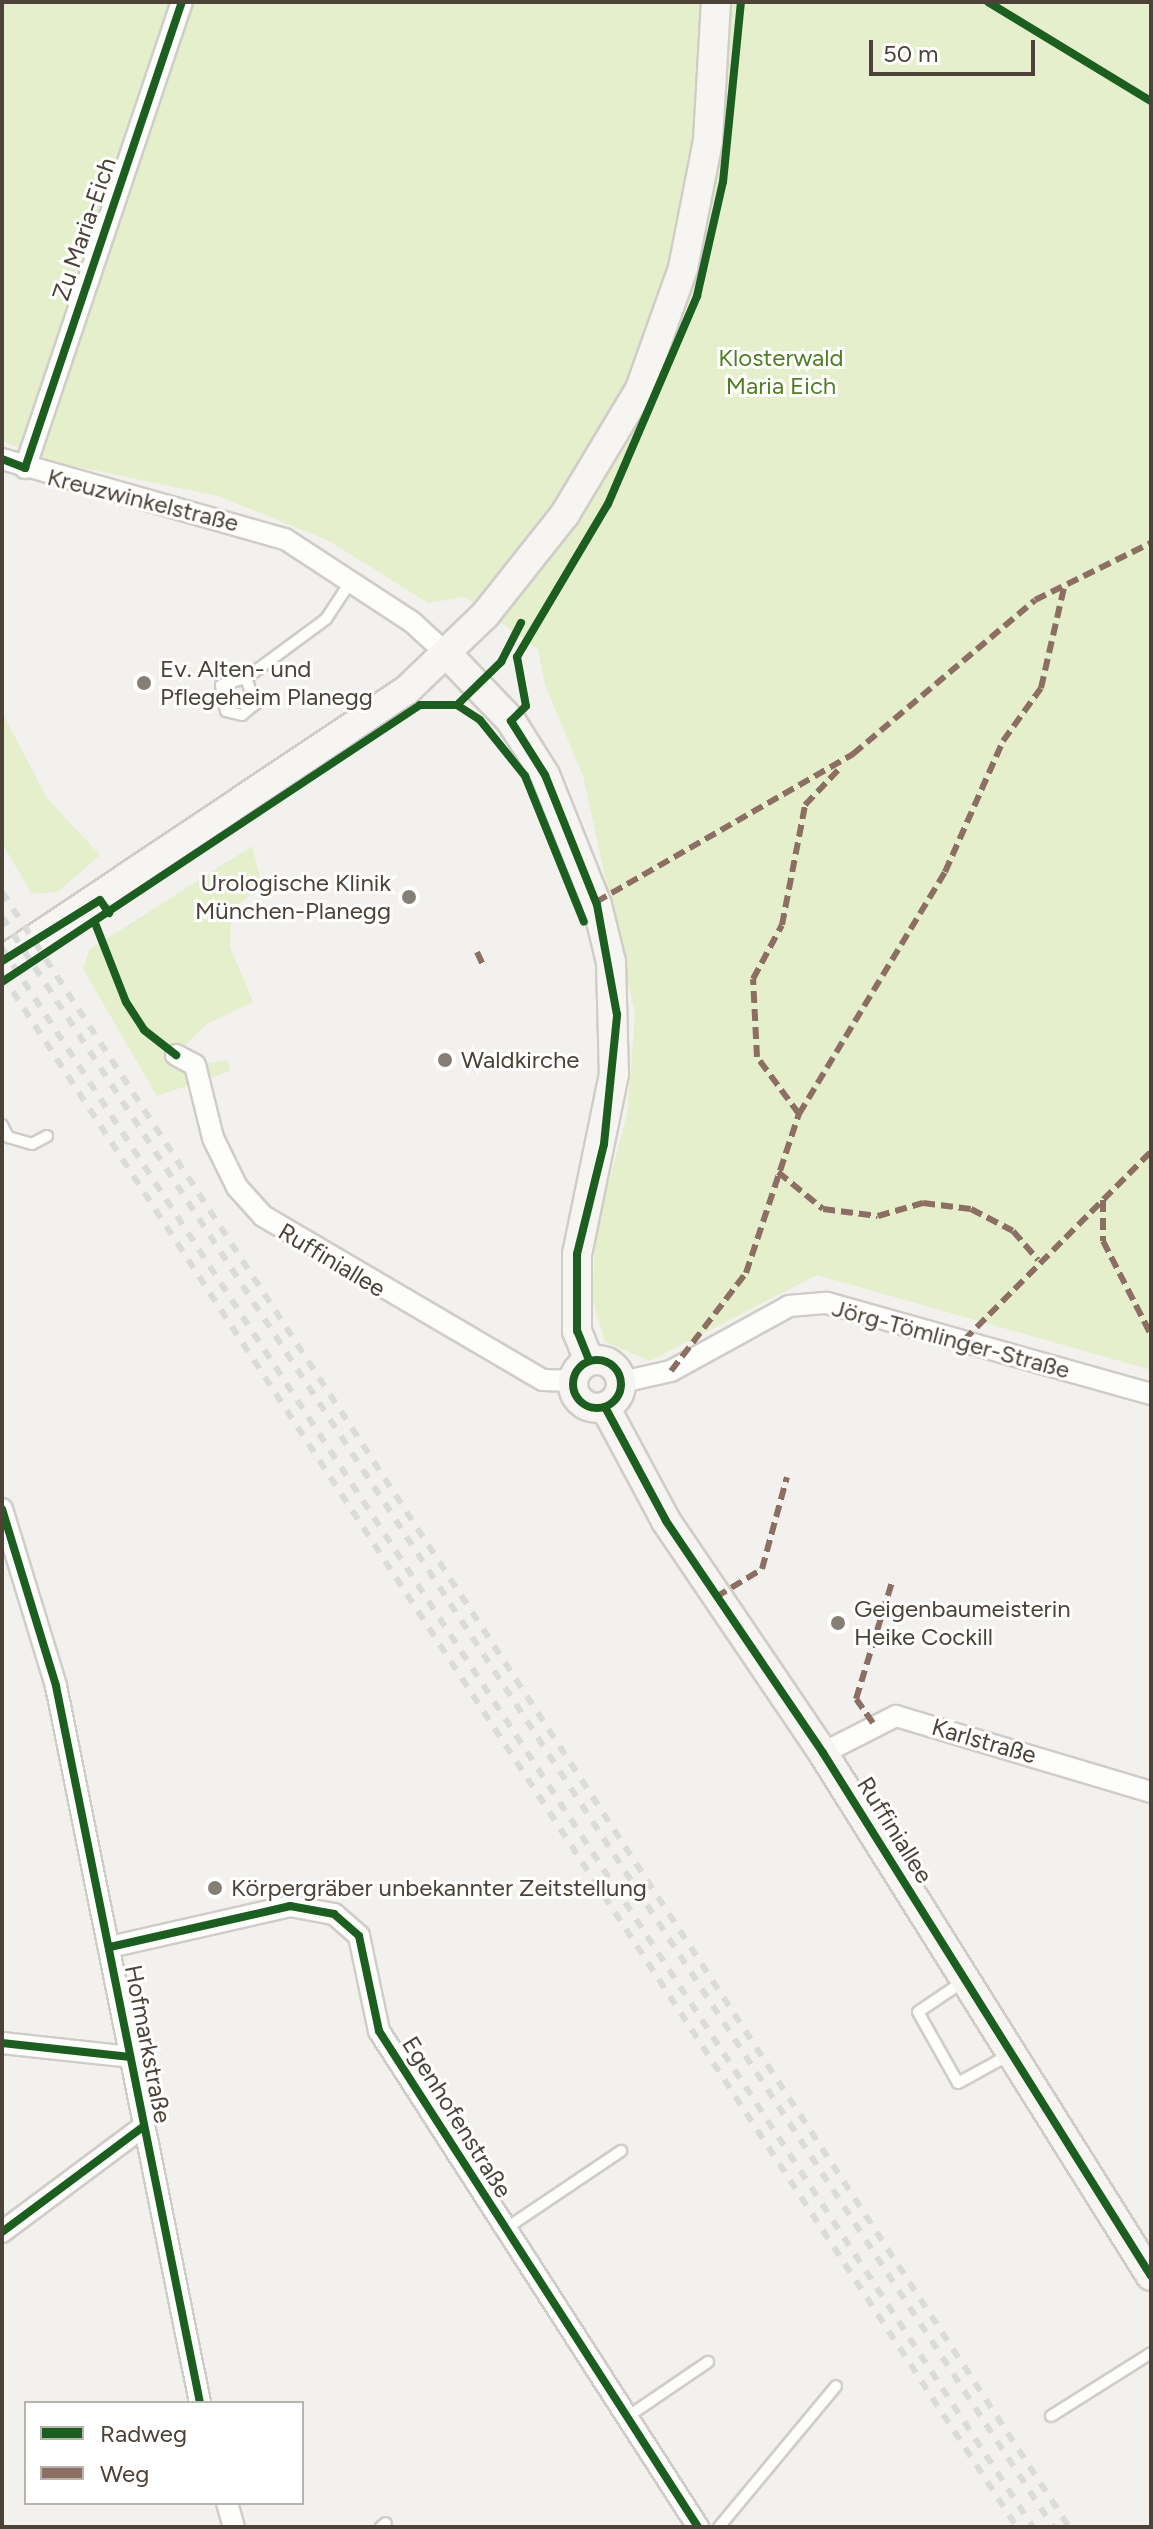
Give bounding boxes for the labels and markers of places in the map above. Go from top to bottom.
place label: Ev. Alten- und Pflegeheim Planegg [160,655,373,711]
marker: Ev. Alten- und Pflegeheim Planegg [135,674,153,692]
place label: Urologische Klinik München-Planegg [195,869,391,925]
marker: Urologische Klinik München-Planegg [398,886,420,908]
place label: Waldkirche [461,1046,579,1074]
marker: Waldkirche [436,1051,454,1069]
place label: Geigenbaumeisterin Heike Cockill [854,1595,1071,1651]
marker: Geigenbaumeisterin Heike Cockill [829,1614,847,1632]
place label: Körpergräber unbekannter Zeitstellung [231,1874,647,1902]
marker: Körpergräber unbekannter Zeitstellung [206,1879,224,1897]

